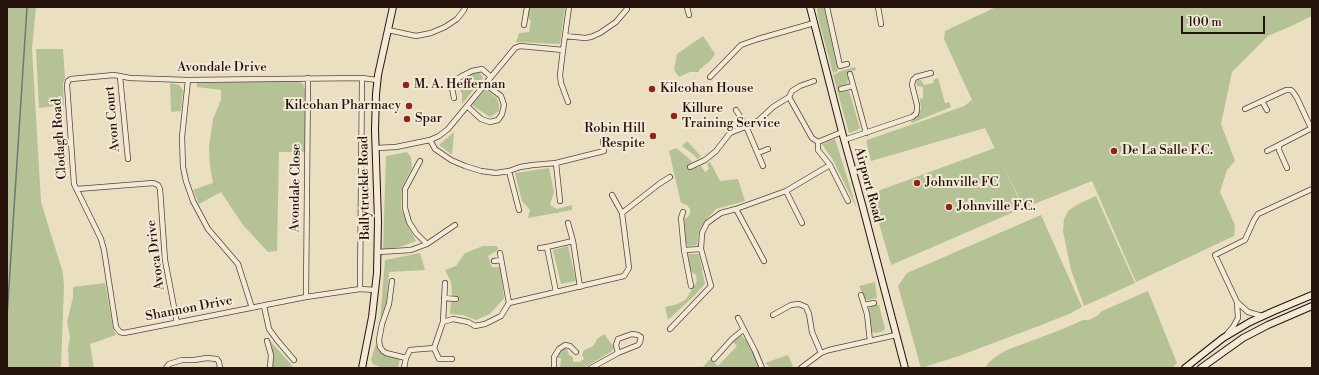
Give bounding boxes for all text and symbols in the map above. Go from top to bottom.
scale bar [1183,8,1267,34]
text: 100 m [1188,15,1222,30]
street label: Avondale Drive [177,60,267,76]
place label: M. A. Heffernan [414,77,506,93]
marker: M. A. Heffernan [401,80,411,90]
place label: Kilcohan House [660,81,754,97]
marker: Kilcohan House [647,84,657,94]
street label: Avon Court [102,85,124,153]
street label: Clodagh Road [49,98,71,180]
place label: Kilcohan Pharmacy [285,98,401,114]
marker: Kilcohan Pharmacy [404,101,414,111]
place label: Killure Training Service [682,101,780,132]
place label: Spar [415,111,442,127]
marker: Killure Training Service [669,111,679,121]
marker: Spar [402,114,412,124]
place label: Robin Hill Respite [584,121,645,152]
marker: Robin Hill Respite [648,131,658,141]
street label: Ballytruckle Road [356,136,374,240]
street label: Avondale Close [287,143,305,233]
place label: De La Salle F.C. [1122,143,1213,159]
street label: Airport Road [850,146,886,224]
marker: De La Salle F.C. [1109,146,1119,156]
place label: Johnville FC [925,175,998,191]
marker: Johnville FC [912,178,922,188]
place label: Johnville F.C. [957,199,1036,215]
marker: Johnville F.C. [944,202,954,212]
street label: Avoca Drive [144,219,168,291]
street label: Shannon Drive [144,293,234,325]

